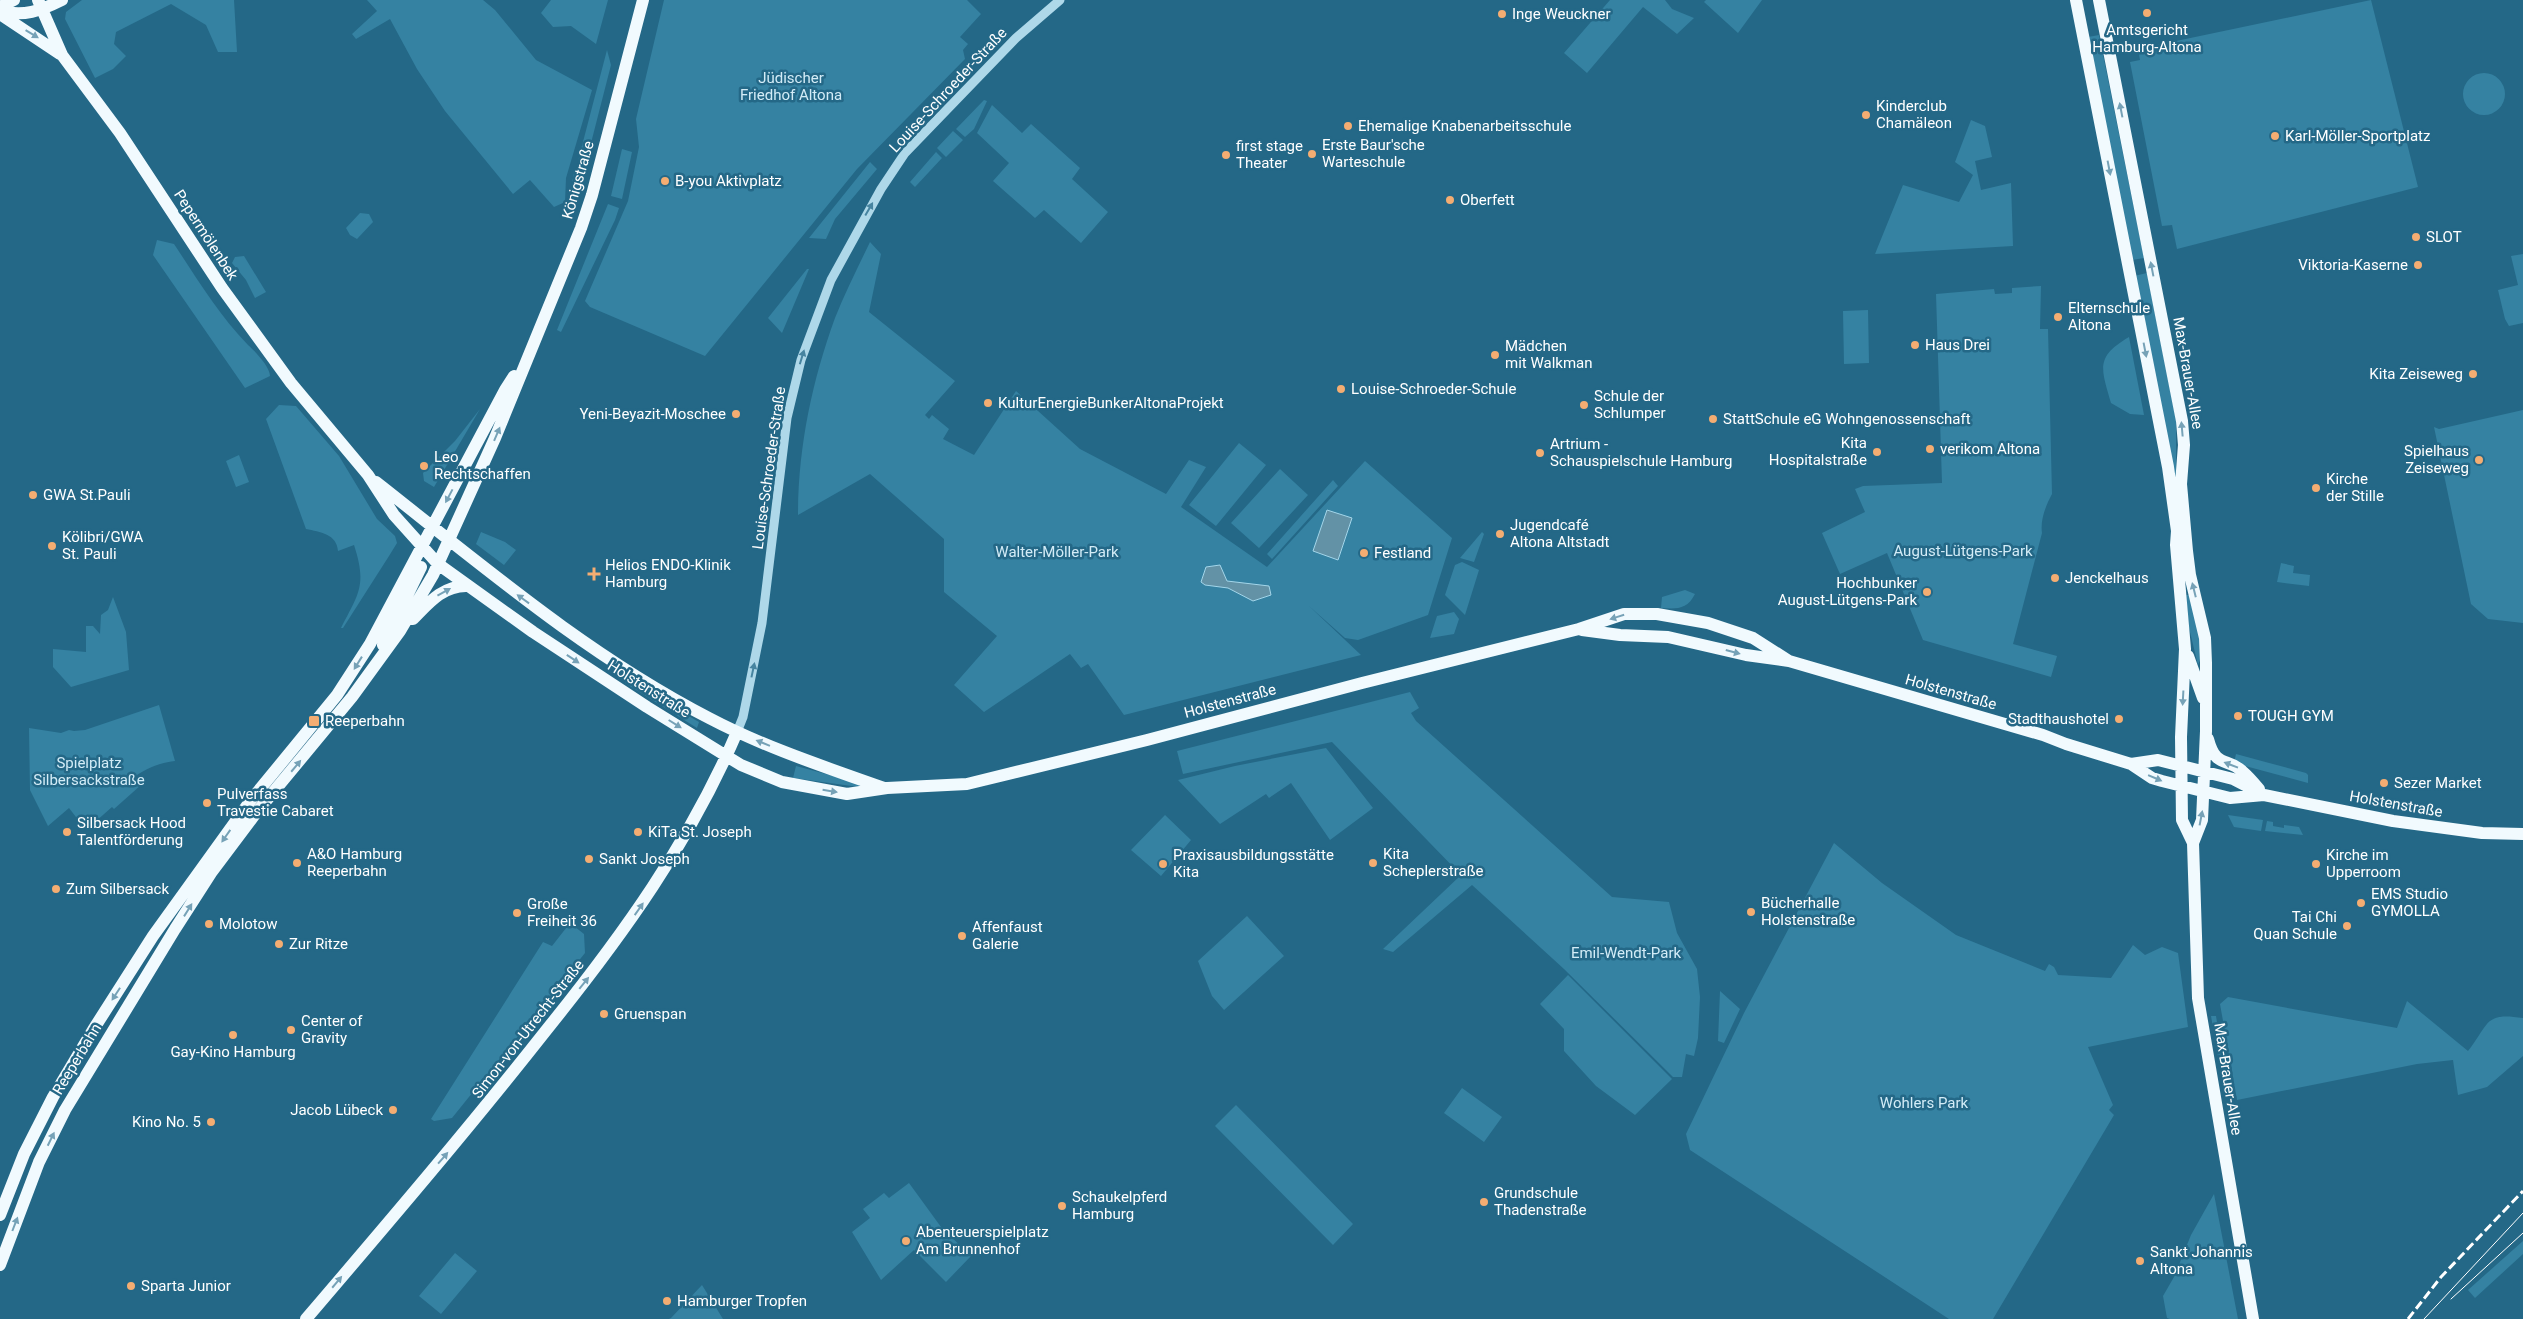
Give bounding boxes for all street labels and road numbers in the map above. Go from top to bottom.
street label: Louise-Schroeder-Straße [885,24,1011,156]
street label: Königstraße [558,139,598,221]
street label: Pepermölenbek [170,186,242,284]
street label: Max-Brauer-Allee [2169,316,2207,431]
street label: Louise-Schroeder-Straße [749,385,789,551]
street label: Holstenstraße [604,656,694,722]
street label: Holstenstraße [1903,670,1999,714]
street label: Holstenstraße [1182,680,1278,722]
street label: Holstenstraße [2348,787,2444,821]
street label: Simon-von-Utrecht-Straße [468,956,588,1102]
street label: Reeperbahn [49,1020,105,1098]
street label: Max-Brauer-Allee [2210,1022,2246,1137]

